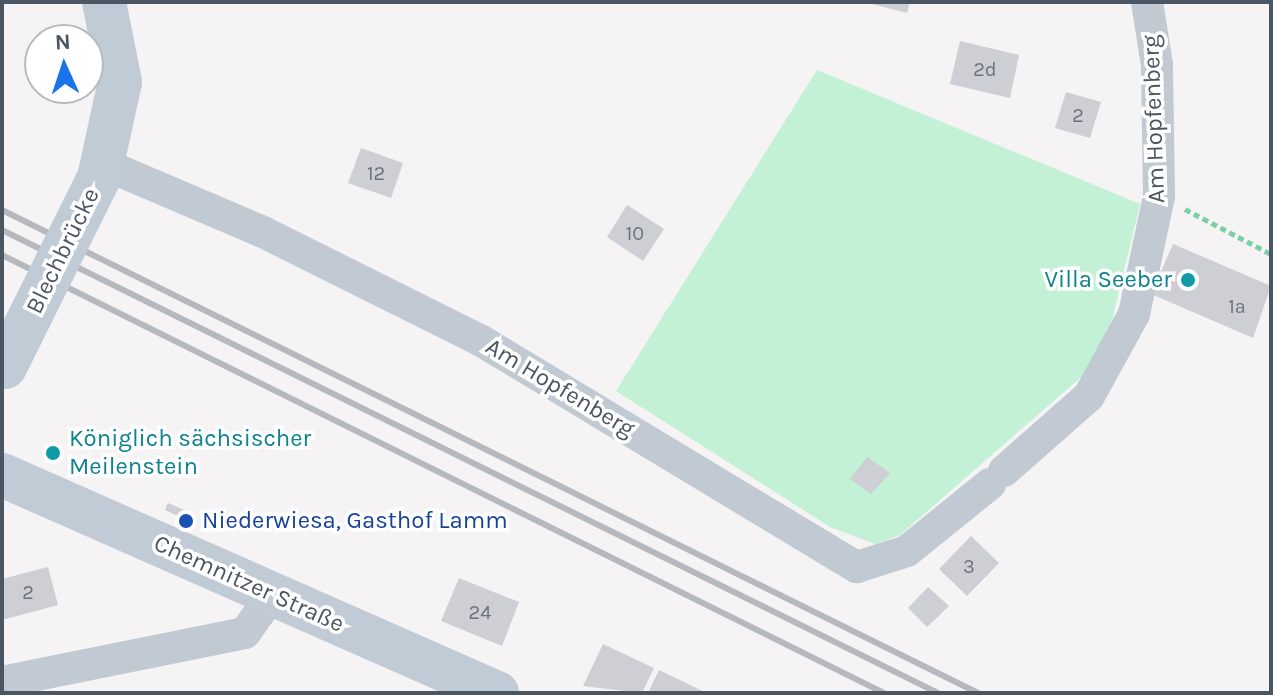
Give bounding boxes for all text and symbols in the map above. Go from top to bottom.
north arrow [24,24,104,104]
text: N [54,29,71,55]
street label: Am Hopfenberg [1137,34,1171,204]
house number: 2d [973,57,997,81]
house number: 2 [1072,103,1084,127]
house number: 12 [367,161,385,185]
street label: Blechbrücke [20,183,106,319]
house number: 10 [626,221,644,245]
place label: Villa Seeber [1045,266,1172,294]
marker: Villa Seeber [1179,271,1197,289]
house number: 1a [1228,294,1246,318]
street label: Am Hopfenberg [480,332,640,444]
place label: Königlich sächsischer Meilenstein [69,425,311,481]
marker: Königlich sächsischer Meilenstein [44,444,62,462]
place label: Niederwiesa, Gasthof Lamm [202,507,508,535]
marker: Niederwiesa, Gasthof Lamm [177,512,195,530]
street label: Chemnitzer Straße [149,529,349,639]
house number: 3 [963,554,975,578]
house number: 2 [22,580,34,604]
house number: 24 [469,600,491,624]

